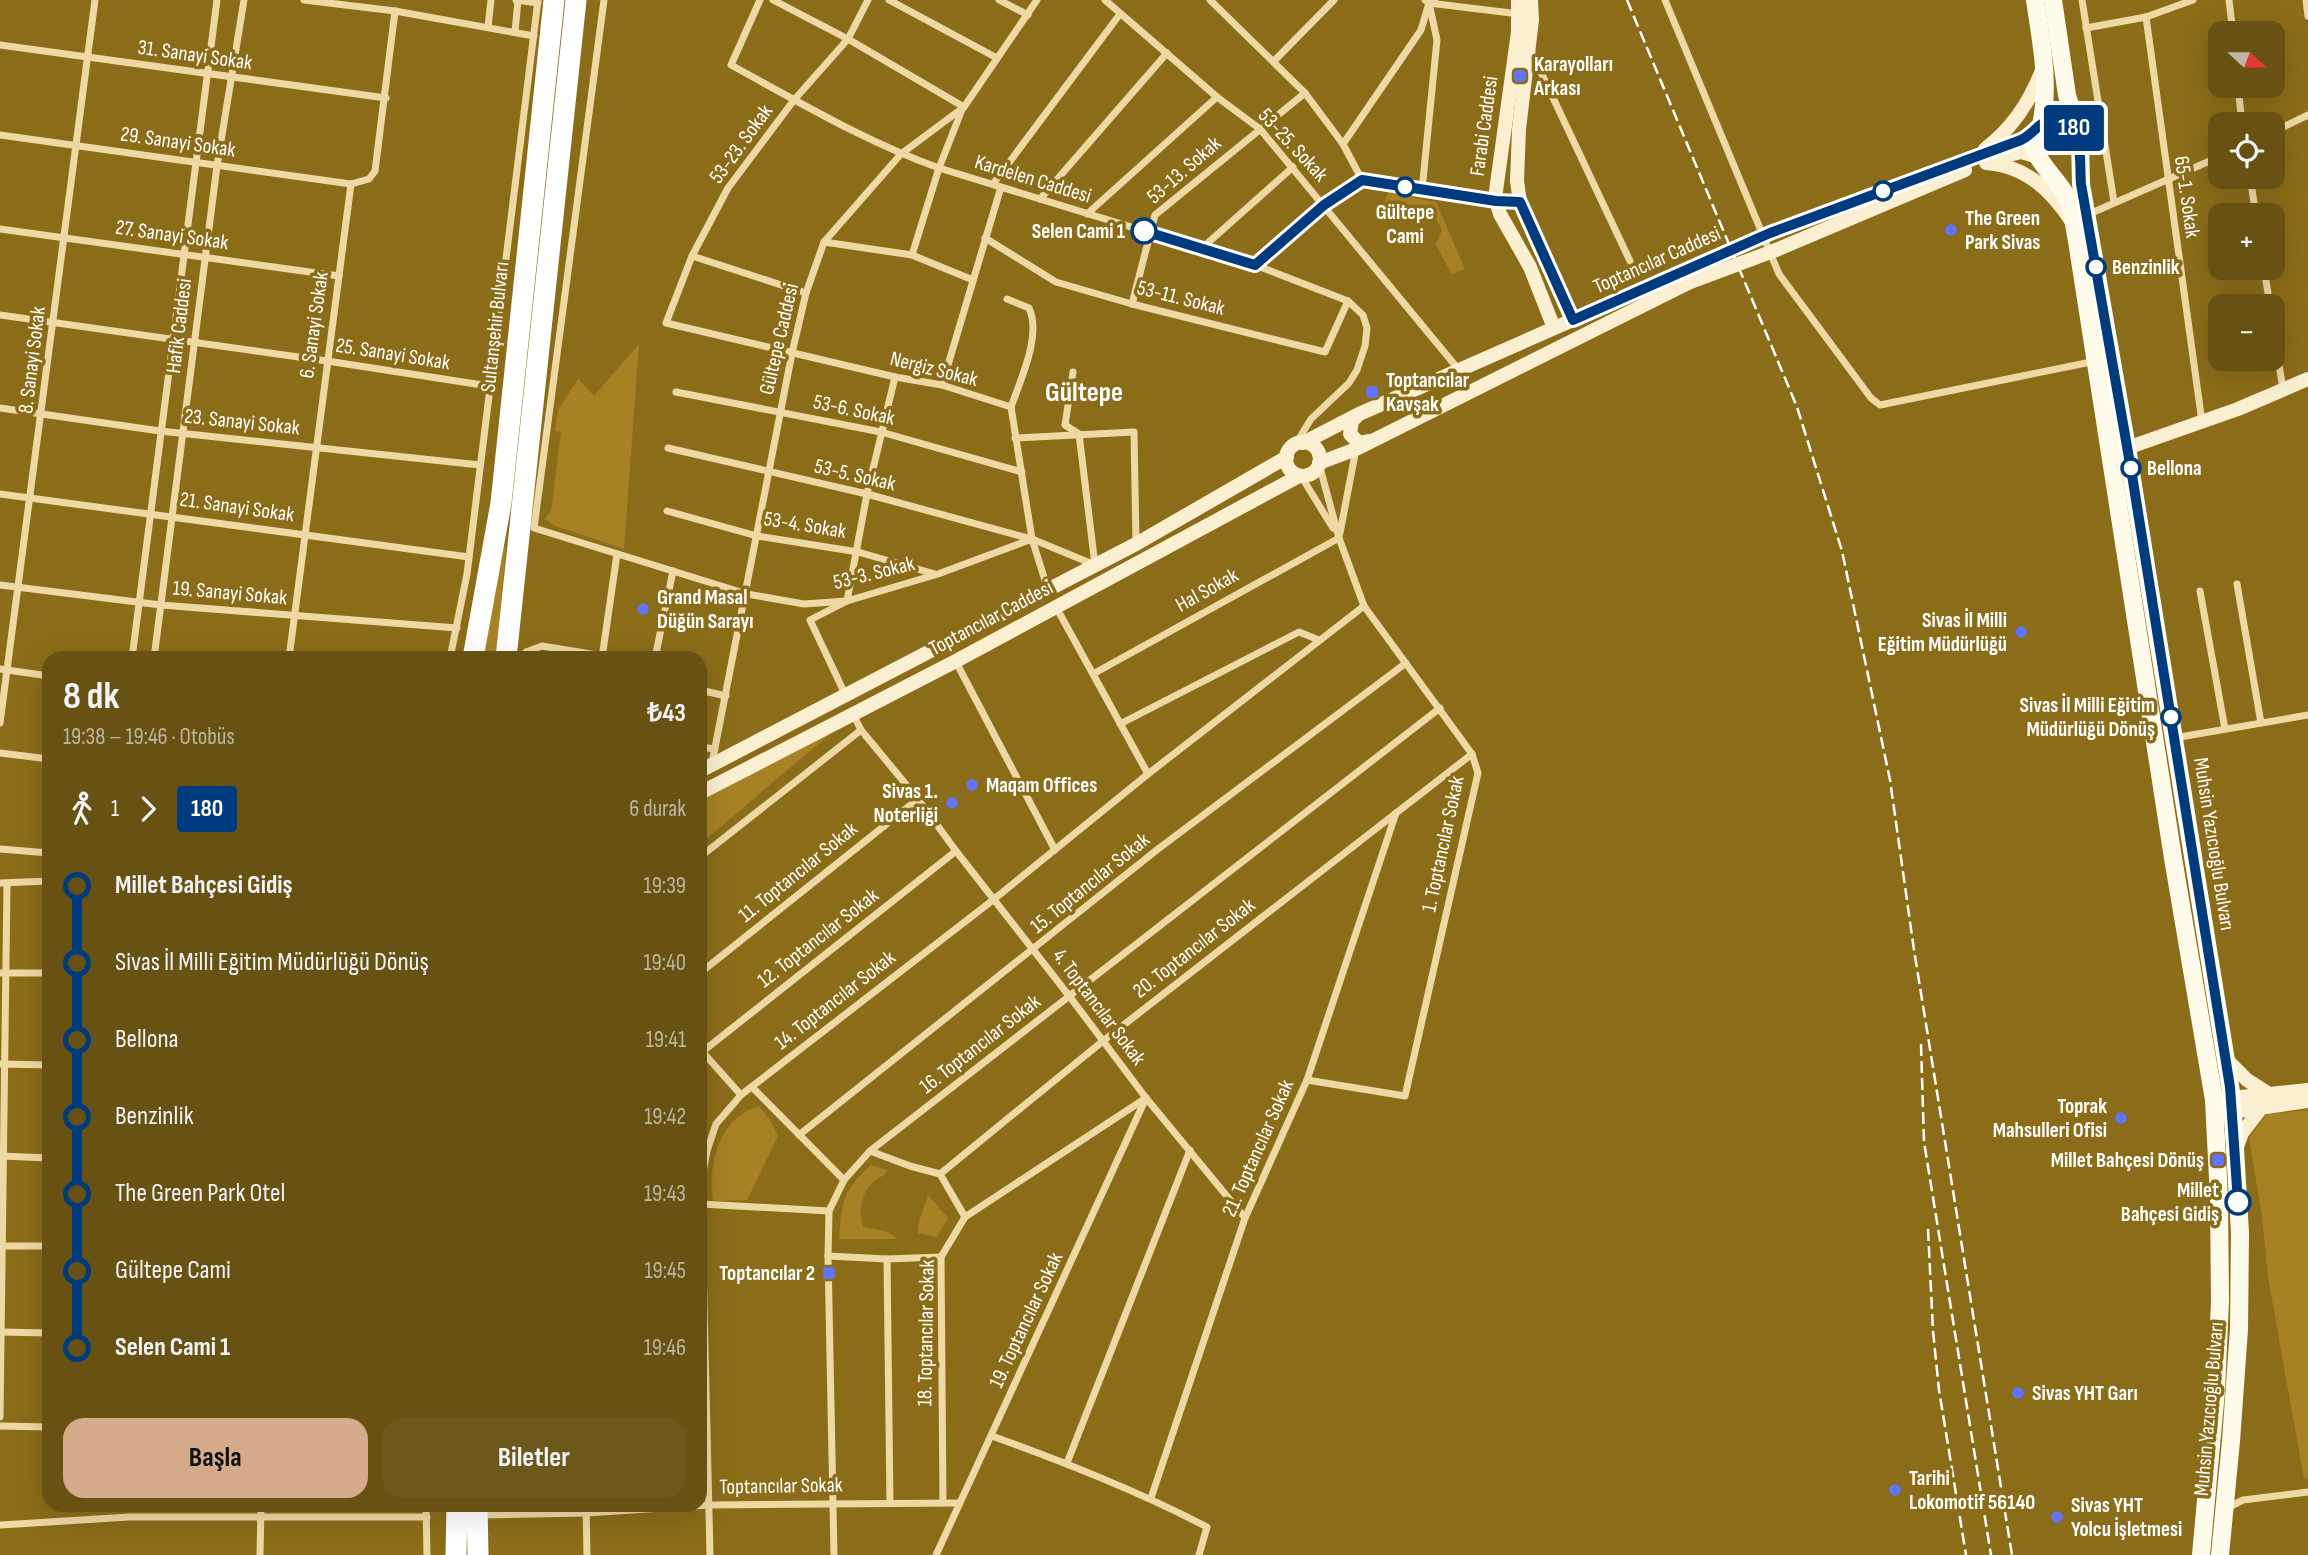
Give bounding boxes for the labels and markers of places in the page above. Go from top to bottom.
place label: Karayolları Arkası [1533,52,1613,101]
marker: Karayolları Arkası [1512,68,1528,84]
marker: Gültepe Cami [1395,177,1415,197]
unlabelled marker [1873,181,1893,201]
place label: Gültepe Cami [1376,200,1434,249]
place label: The Green Park Sivas [1965,206,2040,255]
marker: Selen Cami 1 [1131,218,1157,244]
place label: Selen Cami 1 [1032,219,1125,244]
marker: The Green Park Sivas [1943,222,1959,238]
place label: Benzinlik [2112,255,2180,280]
marker: Benzinlik [2086,257,2106,277]
place label: Toptancılar Kavşak [1386,368,1470,417]
marker: Toptancılar Kavşak [1364,384,1380,400]
place label: Bellona [2147,456,2202,481]
marker: Bellona [2121,458,2141,478]
place label: Grand Masal Düğün Sarayı [657,585,753,634]
marker: Grand Masal Düğün Sarayı [635,601,651,617]
place label: Sivas İl Milli Eğitim Müdürlüğü [1878,608,2007,657]
marker: Sivas İl Milli Eğitim Müdürlüğü [2013,624,2029,640]
place label: Sivas İl Milli Eğitim Müdürlüğü Dönüş [2019,693,2155,742]
marker: Sivas İl Milli Eğitim Müdürlüğü Dönüş [2161,707,2181,727]
place label: Maqam Offices [986,773,1097,798]
marker: Maqam Offices [964,777,980,793]
place label: Sivas 1. Noterliği [873,779,938,828]
marker: Sivas 1. Noterliği [944,795,960,811]
place label: Toprak Mahsulleri Ofisi [1993,1094,2107,1143]
marker: Toprak Mahsulleri Ofisi [2113,1110,2129,1126]
place label: Millet Bahçesi Dönüş [2051,1148,2204,1173]
marker: Millet Bahçesi Dönüş [2210,1152,2226,1168]
place label: Millet Bahçesi Gidiş [2121,1178,2219,1227]
marker: Millet Bahçesi Gidiş [2225,1189,2251,1215]
place label: Toptancılar 2 [719,1261,815,1286]
marker: Toptancılar 2 [821,1265,837,1281]
place label: Sivas YHT Garı [2032,1381,2138,1406]
marker: Sivas YHT Garı [2010,1385,2026,1401]
place label: Tarihi Lokomotif 56140 [1909,1466,2035,1515]
marker: Tarihi Lokomotif 56140 [1887,1482,1903,1498]
place label: Sivas YHT Yolcu İşletmesi [2071,1493,2182,1542]
marker: Sivas YHT Yolcu İşletmesi [2049,1509,2065,1525]

